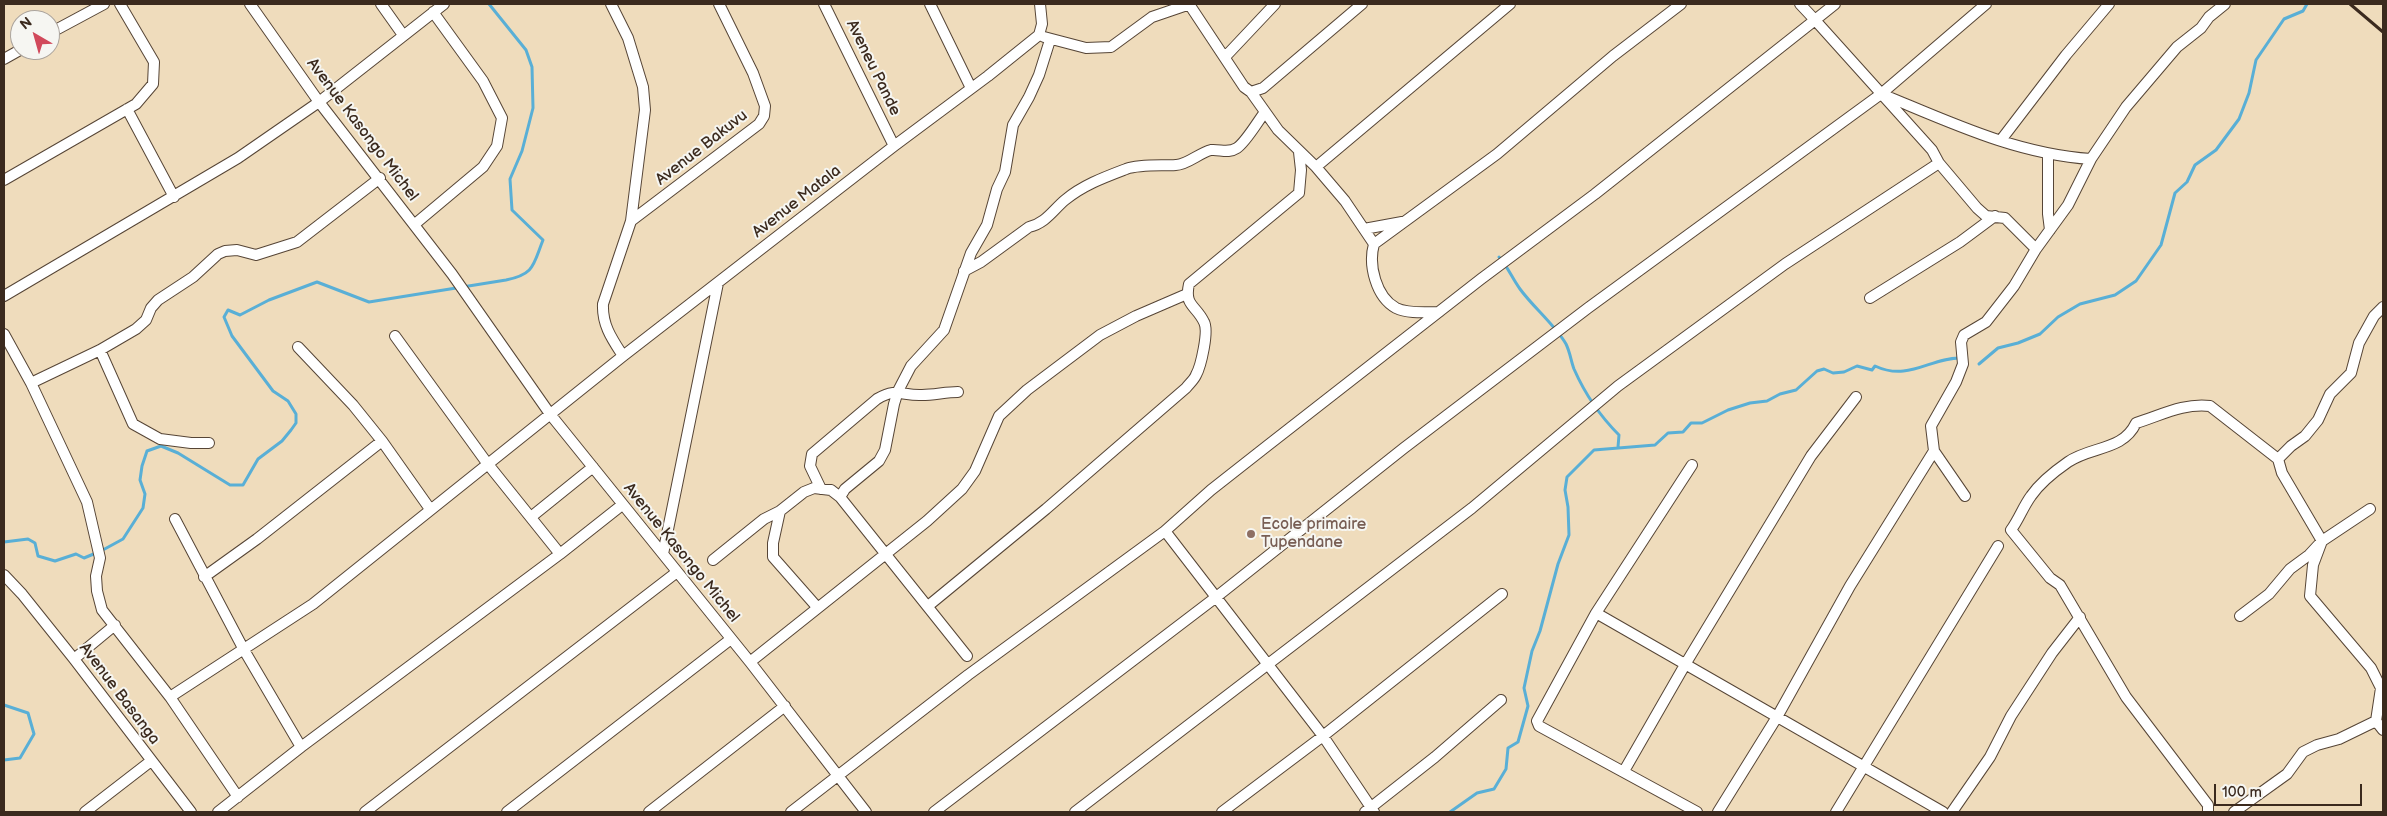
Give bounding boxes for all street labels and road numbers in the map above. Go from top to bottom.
street label: Aveneu Pande [842,17,904,119]
street label: Avenue Kasongo Michel [302,55,422,205]
street label: Avenue Bakuvu [652,106,752,190]
street label: Avenue Matala [749,162,845,242]
street label: Avenue Kasongo Michel [619,479,743,627]
street label: Avenue Basanga [75,639,163,749]

